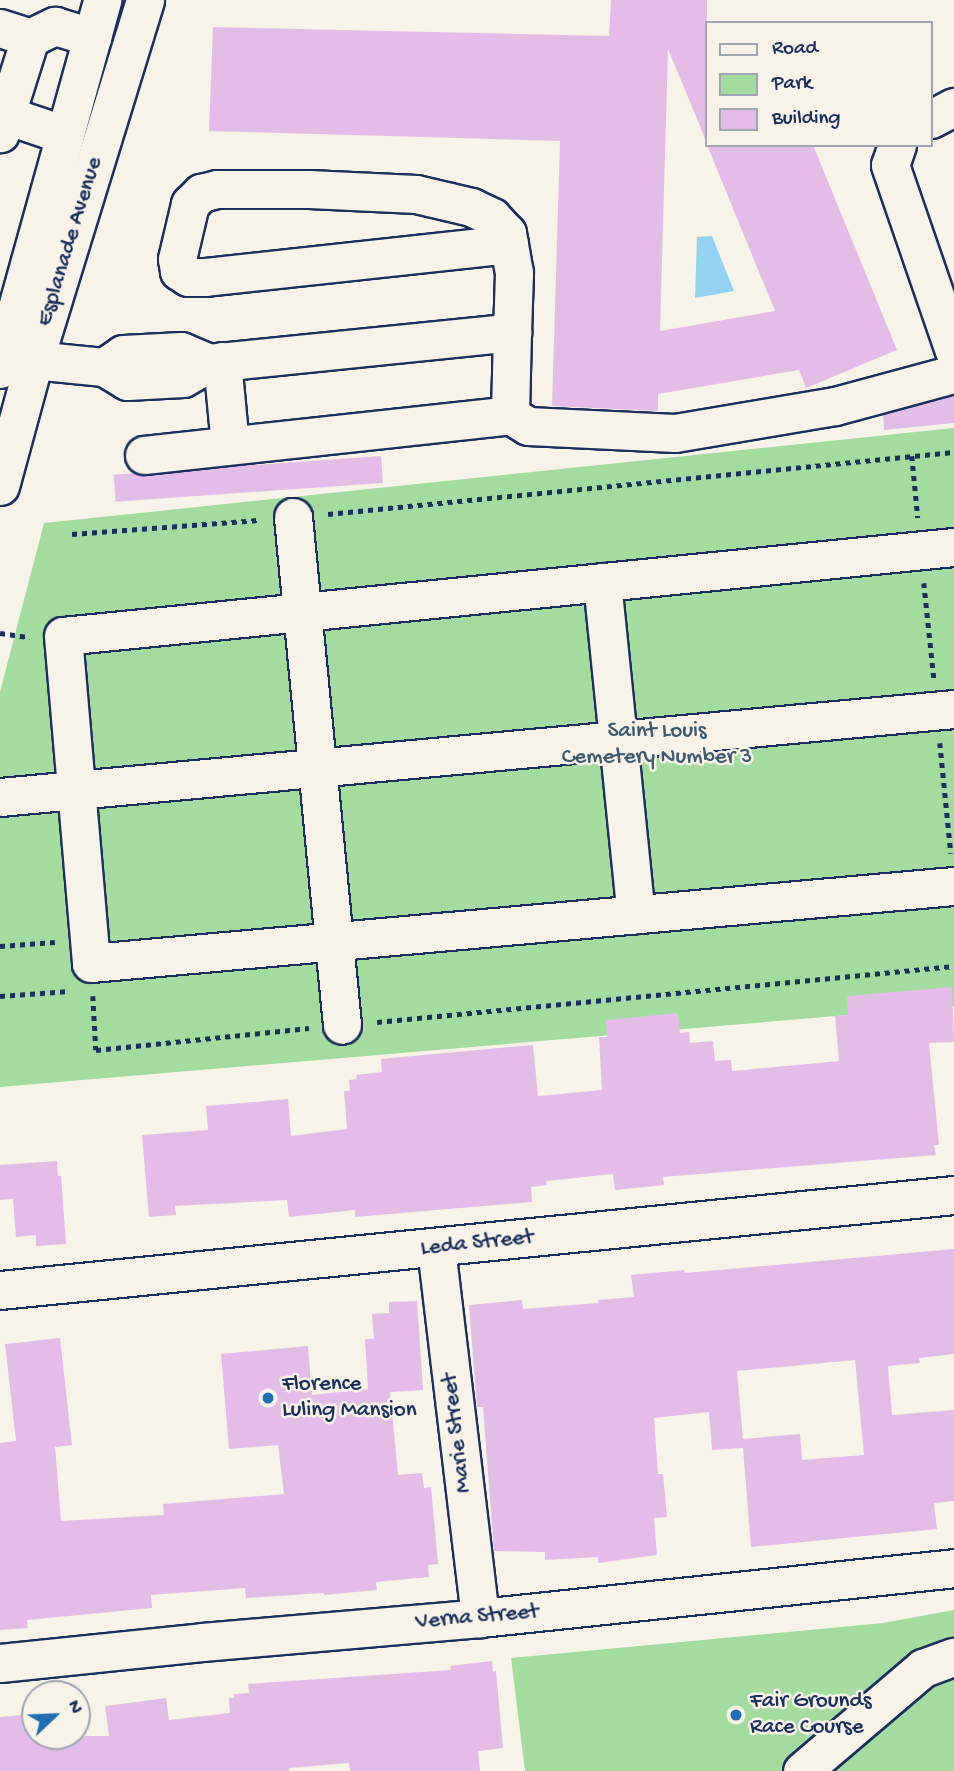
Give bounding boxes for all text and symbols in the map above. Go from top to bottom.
legend [706,21,933,147]
text: Road [772,37,818,62]
text: Park [772,72,812,97]
text: Building [772,107,841,132]
street label: Esplanade Avenue [32,154,110,330]
park label: Saint Louis Cemetery Number 3 [562,718,752,772]
street label: Leda Street [419,1224,535,1264]
place label: Florence Luling Mansion [282,1371,417,1425]
street label: Marie Street [437,1372,479,1494]
marker: Florence Luling Mansion [260,1390,276,1406]
street label: Verna Street [414,1599,540,1637]
north arrow [21,1680,91,1750]
place label: Fair Grounds Race Course [750,1688,871,1742]
text: N [61,1697,87,1718]
marker: Fair Grounds Race Course [728,1707,744,1723]

